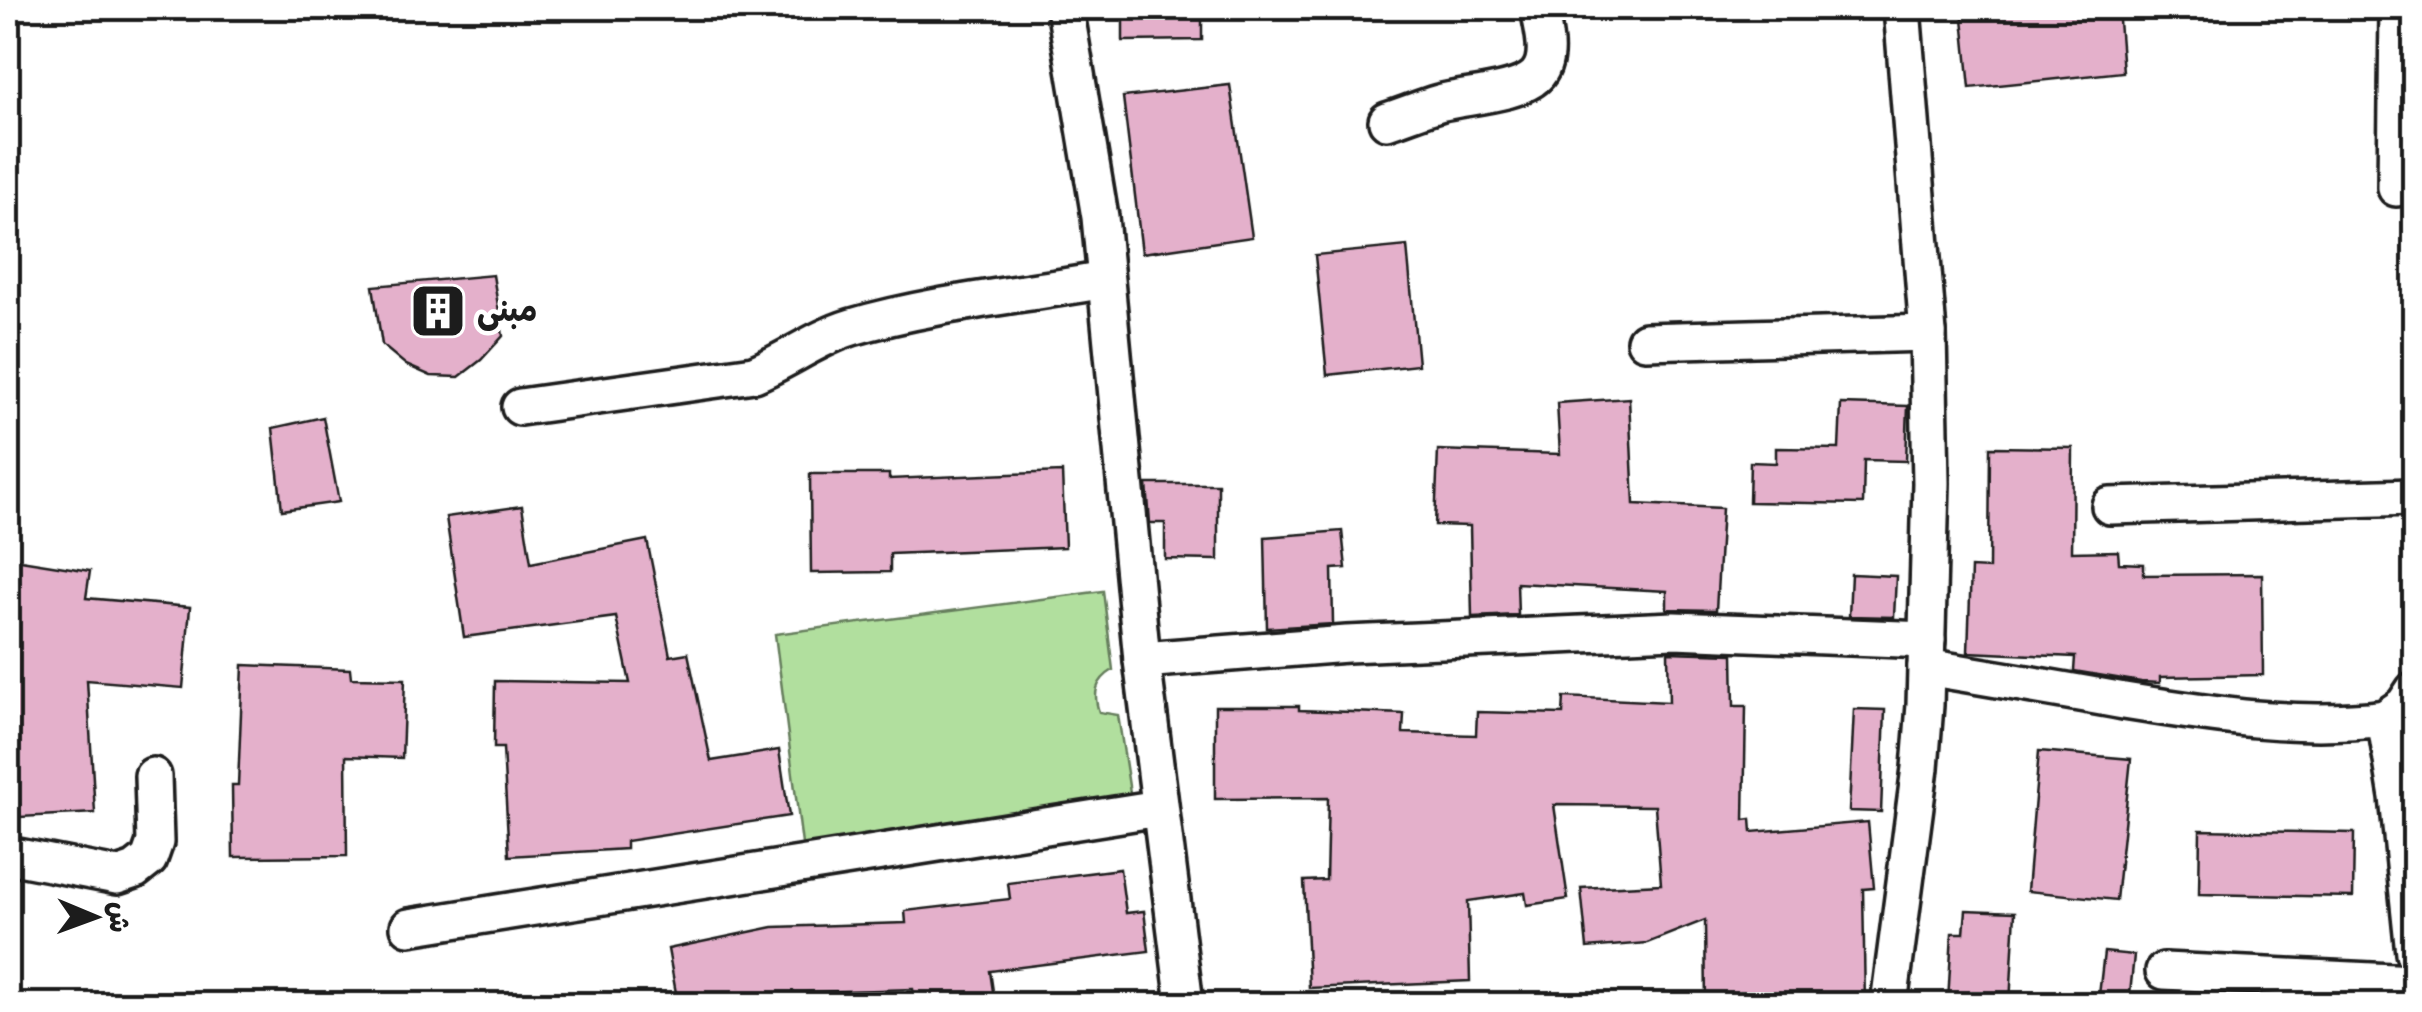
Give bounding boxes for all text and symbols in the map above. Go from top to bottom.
building icon: مبنى [408,281,468,341]
place label: مبنى [477,292,537,331]
north arrow [45,867,145,967]
text: ش [102,902,135,933]

